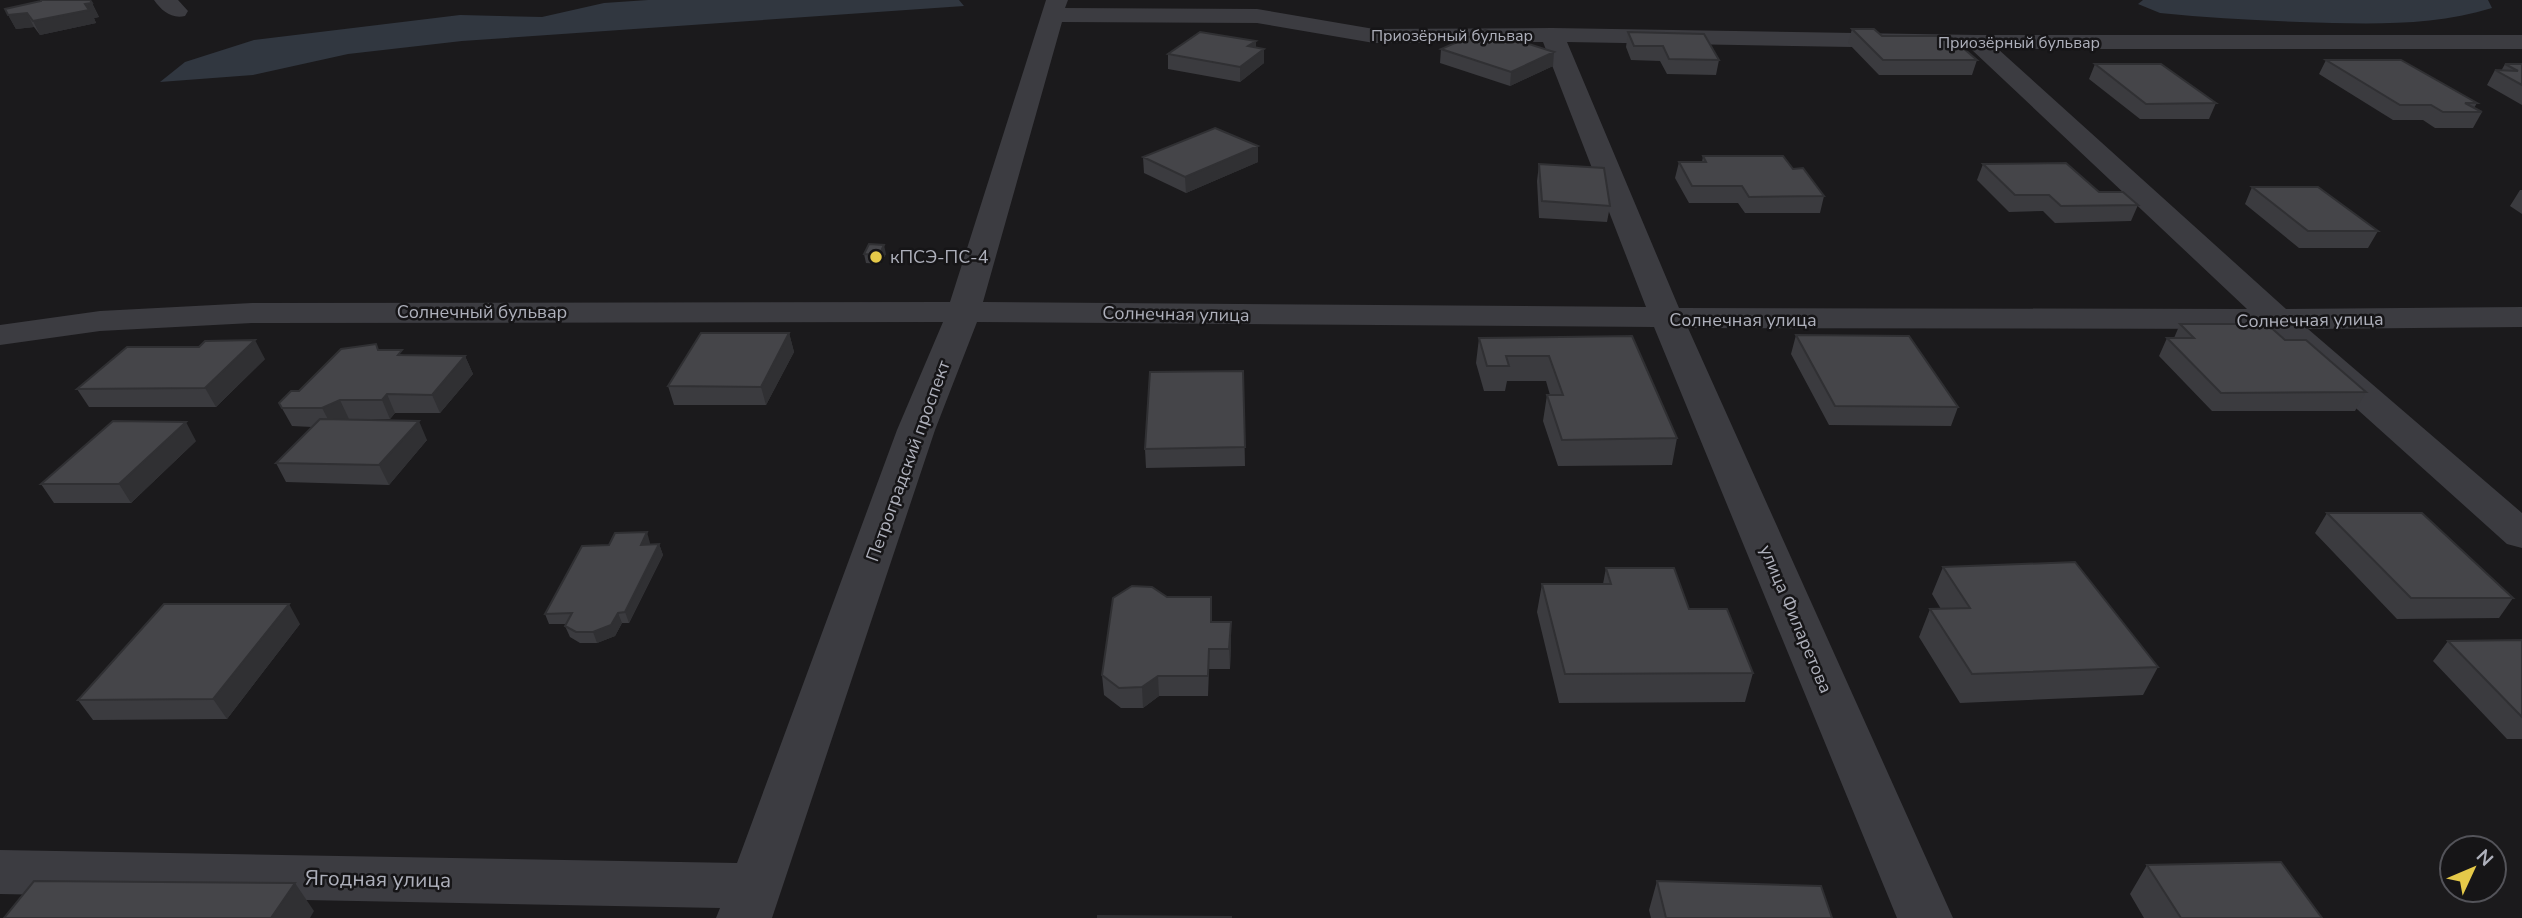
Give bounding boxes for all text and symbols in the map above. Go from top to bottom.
street label: Приозёрный бульвар [1371,25,1533,47]
street label: Приозёрный бульвар [1938,32,2100,54]
place label: кПСЭ-ПС-4 [890,245,989,269]
marker: кПСЭ-ПС-4 [868,249,884,265]
street label: Солнечный бульвар [397,300,567,324]
street label: Солнечная улица [1102,301,1250,327]
street label: Солнечная улица [2236,307,2384,333]
street label: Солнечная улица [1669,308,1817,332]
street label: Петроградский проспект [860,357,956,565]
street label: улица Филаретова [1754,541,1838,697]
north arrow [2438,834,2508,904]
text: N [2470,844,2499,872]
street label: Ягодная улица [305,864,451,894]

